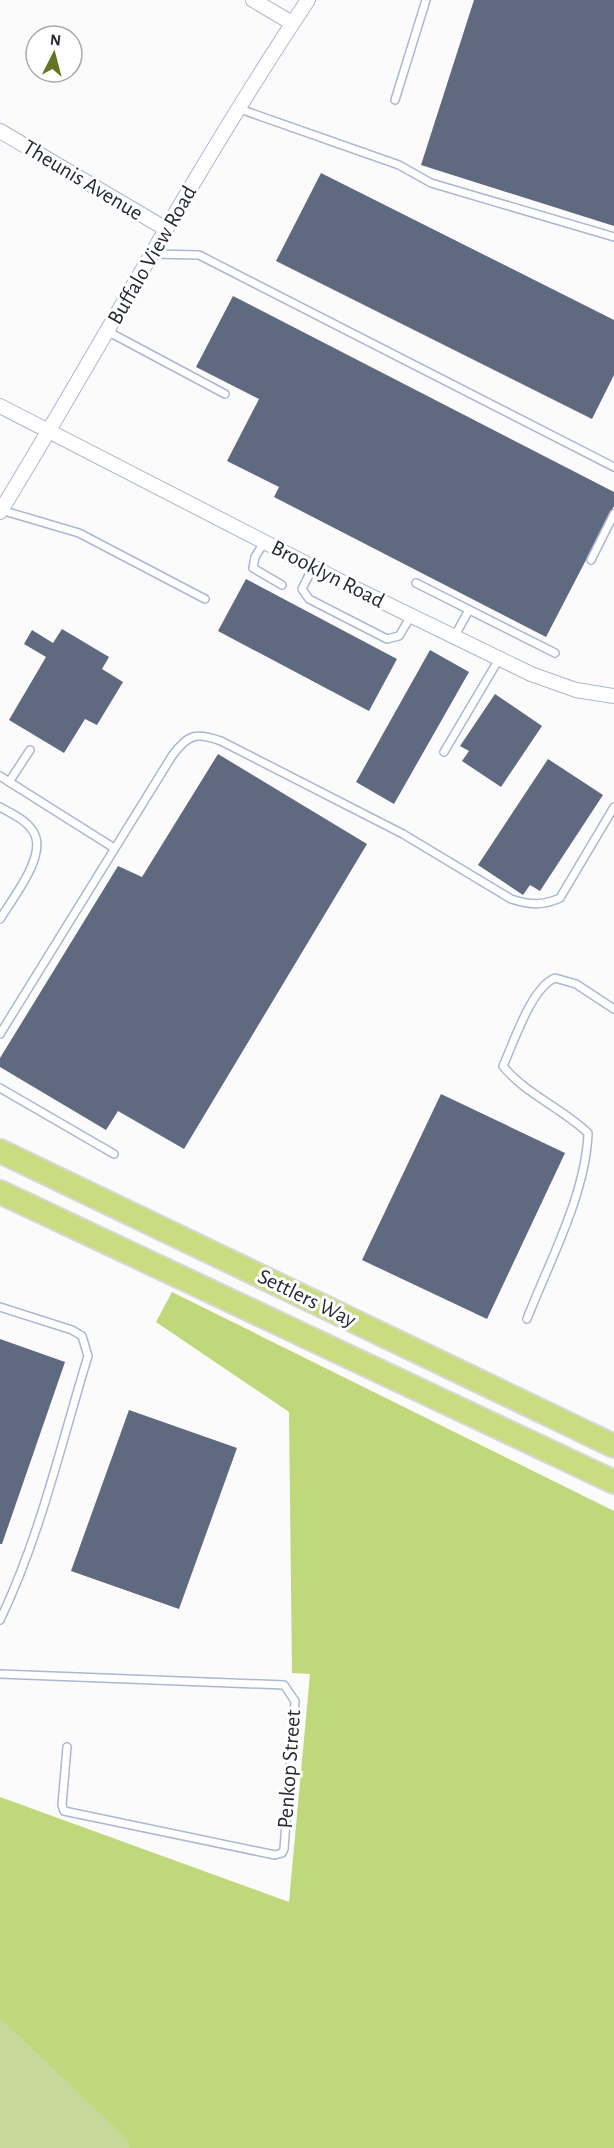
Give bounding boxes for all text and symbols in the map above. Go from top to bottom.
north arrow [24,24,84,84]
text: N [49,32,62,49]
street label: Theunis Avenue [19,136,147,224]
street label: Buffalo View Road [103,182,201,328]
street label: Brooklyn Road [268,536,388,612]
street label: Settlers Way [254,1265,360,1331]
street label: Penkop Street [274,1709,304,1829]

